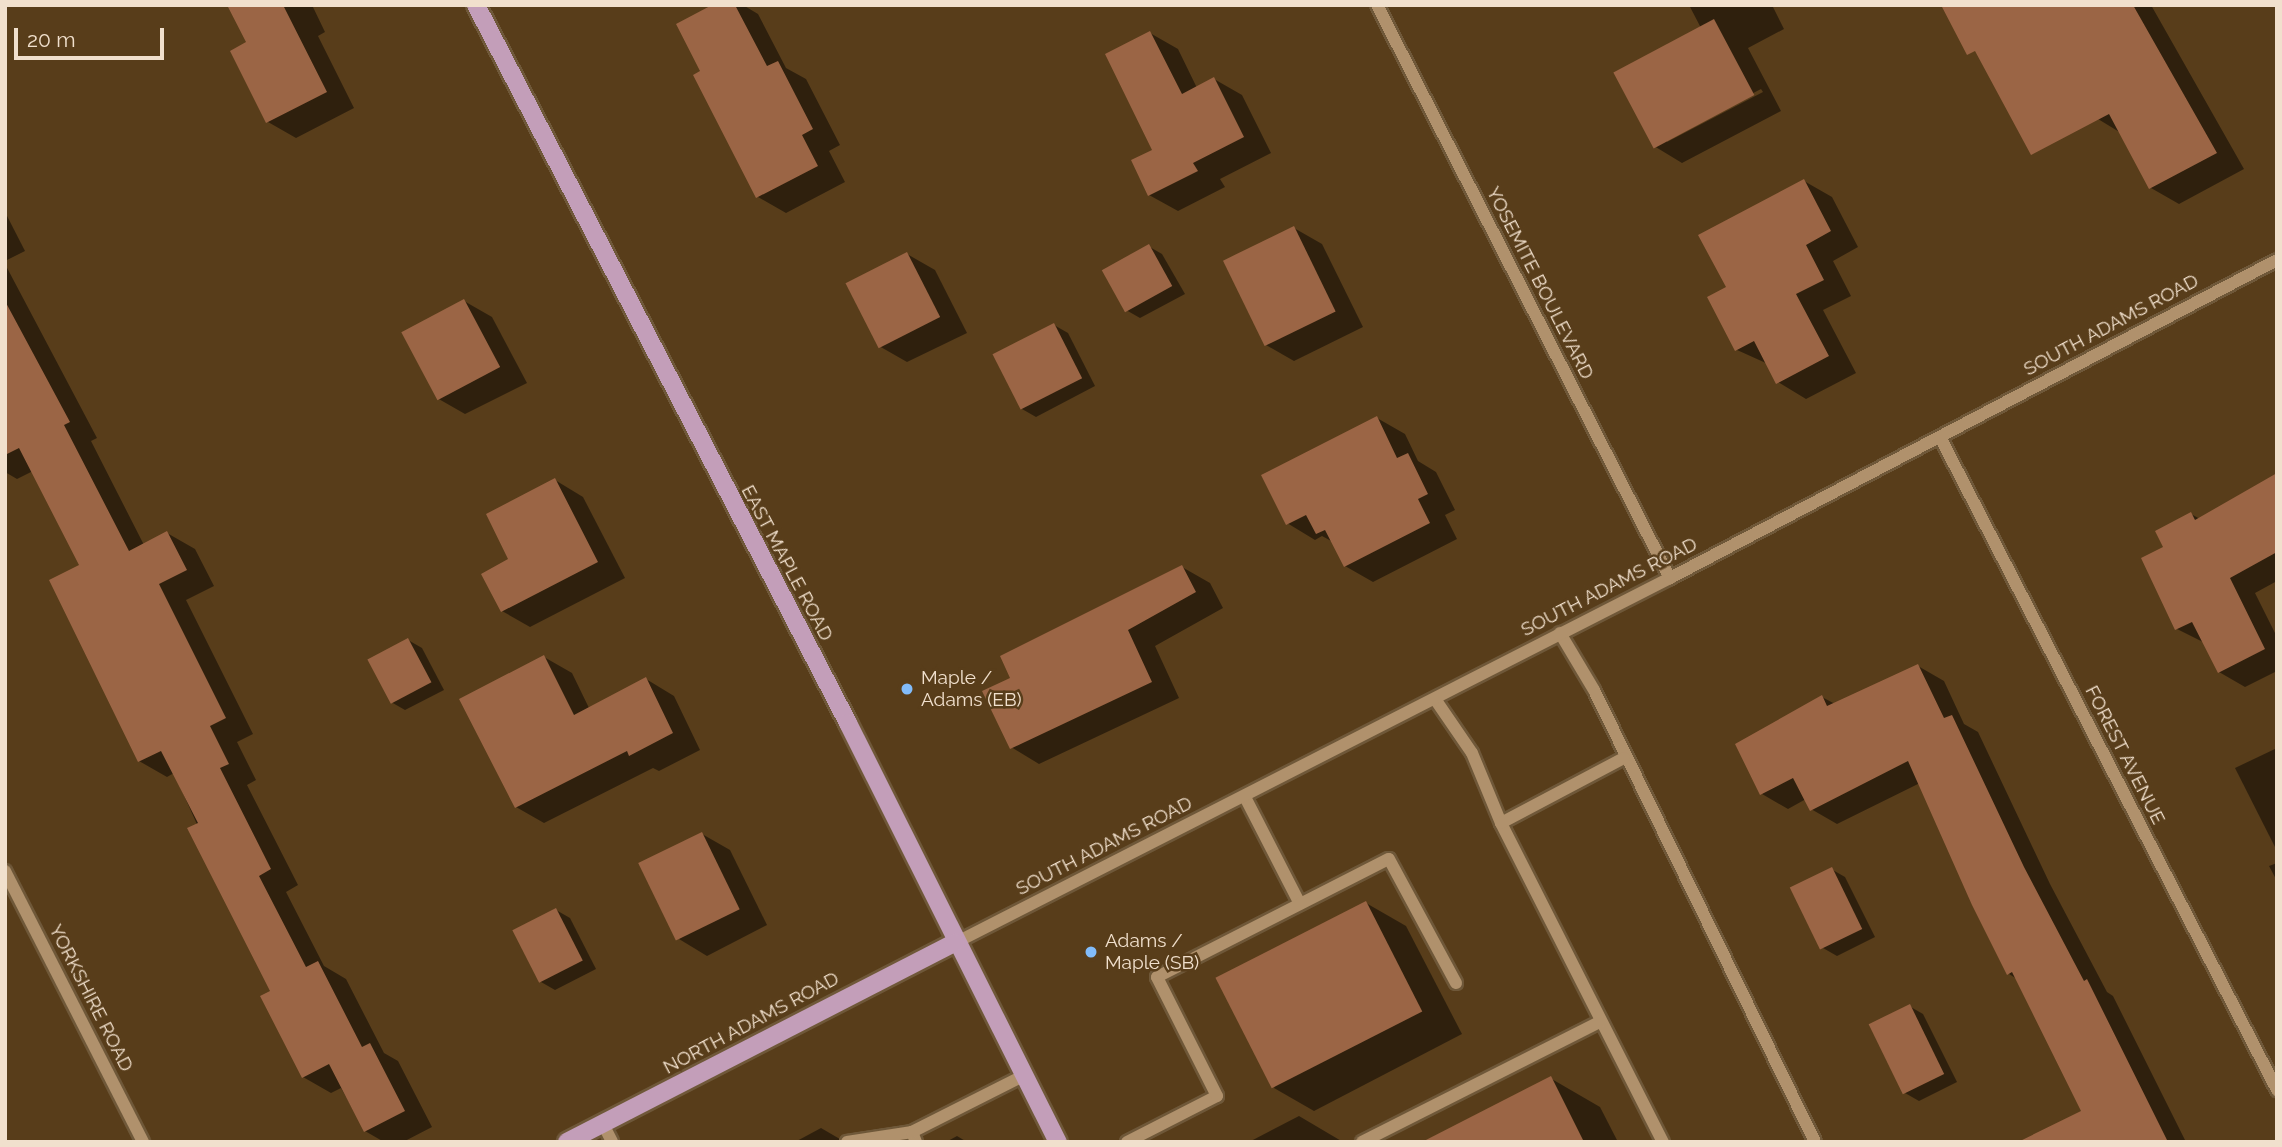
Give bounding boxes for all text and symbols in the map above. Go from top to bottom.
scale bar [18,14,168,58]
text: 20 m [27,27,75,52]
street label: YOSEMITE BOULEVARD [1482,183,1598,383]
street label: SOUTH ADAMS ROAD [2020,269,2202,381]
street label: EAST MAPLE ROAD [736,481,838,645]
street label: SOUTH ADAMS ROAD [1517,533,1701,641]
place label: Maple / Adams (EB) [921,667,1022,711]
marker: Maple / Adams (EB) [899,681,915,697]
street label: FOREST AVENUE [2080,681,2170,829]
street label: SOUTH ADAMS ROAD [1012,792,1196,900]
street label: YORKSHIRE ROAD [44,921,138,1075]
place label: Adams / Maple (SB) [1105,930,1199,974]
marker: Adams / Maple (SB) [1083,944,1099,960]
street label: NORTH ADAMS ROAD [659,967,843,1079]

